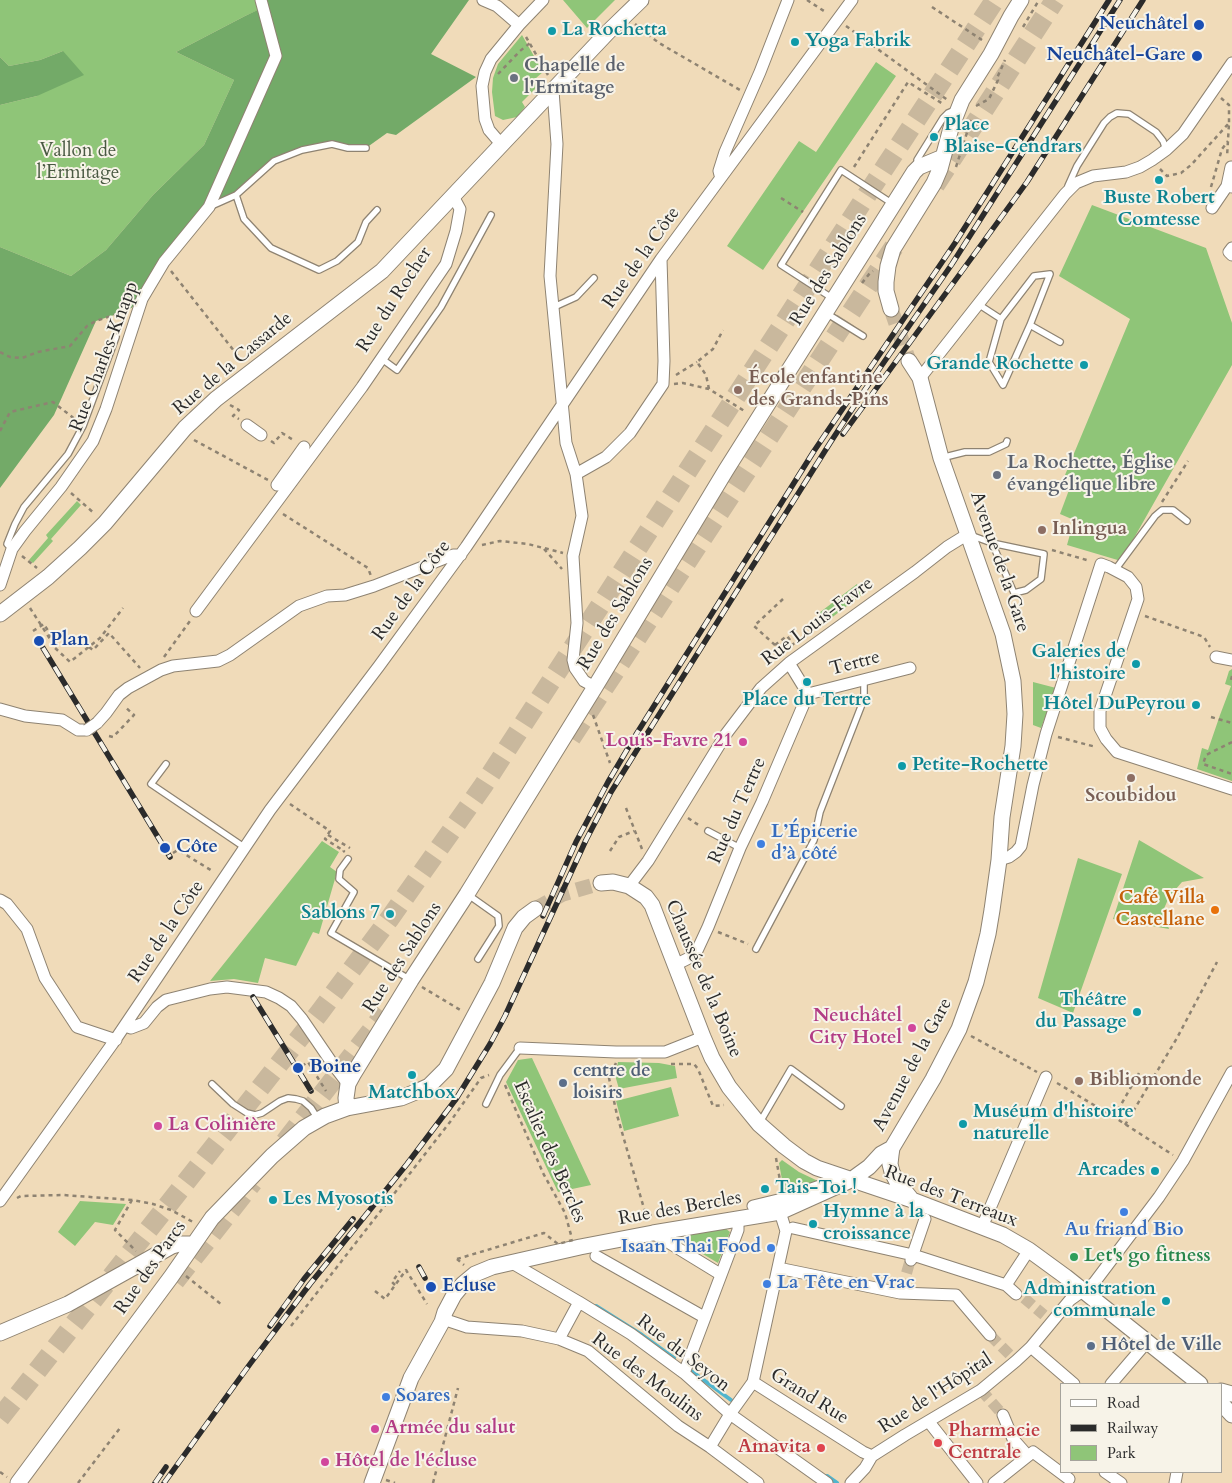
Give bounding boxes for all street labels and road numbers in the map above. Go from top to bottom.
street label: Rue de la Côte [599,203,685,313]
street label: Rue des Sablons [785,210,873,330]
street label: Rue du Rocher [352,243,438,357]
street label: Rue Charles-Knapp [66,279,144,435]
street label: Rue de la Cassarde [169,307,297,421]
street label: Avenue de la Gare [964,489,1034,635]
street label: Rue de la Côte [368,536,456,646]
street label: Rue des Sablons [573,553,659,675]
street label: Rue Louis-Favre [758,573,878,671]
street label: Tertre [827,646,883,682]
street label: Rue du Tertre [704,754,772,868]
street label: Rue de la Côte [124,876,210,988]
street label: Chaussée de la Boine [660,897,746,1061]
street label: Rue des Sablons [359,898,447,1018]
street label: Avenue de la Gare [868,995,958,1135]
street label: Escalier des Bercles [507,1078,591,1226]
street label: Rue des Terreaux [881,1161,1021,1233]
street label: Rue des Bercles [617,1187,743,1231]
street label: Rue des Parcs [110,1217,192,1319]
street label: Rue du Seyon [632,1310,734,1398]
street label: Rue des Moulins [587,1329,707,1427]
street label: Rue de l'Hôpital [875,1349,997,1439]
street label: Grand Rue [765,1364,853,1430]

